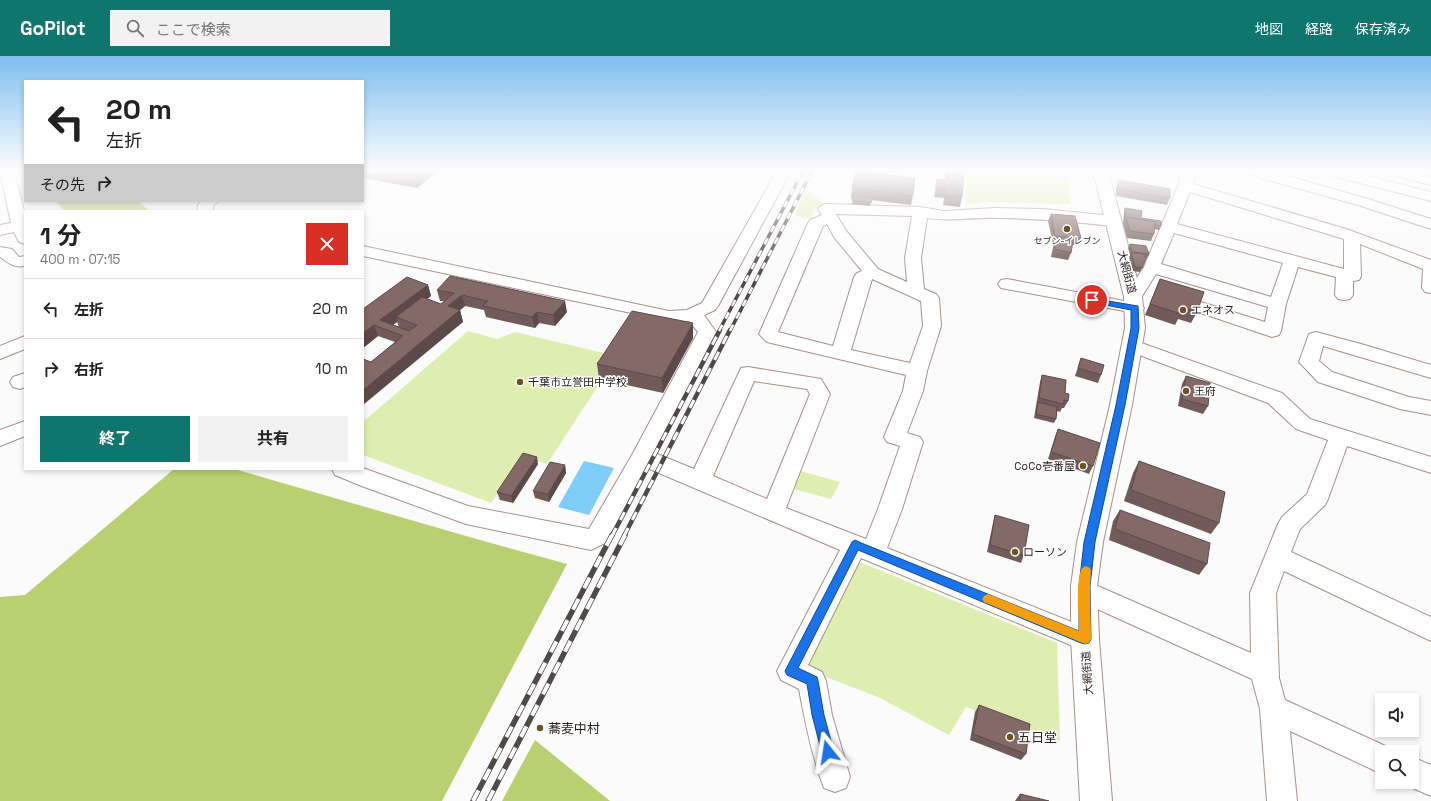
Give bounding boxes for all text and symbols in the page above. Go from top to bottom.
search box [110,10,390,46]
text: GoPilot [20,16,86,41]
icon: search [124,17,146,39]
text: ここで検索 [156,20,231,39]
text: 地図 [1255,20,1283,38]
text: 経路 [1305,20,1333,38]
text: 保存済み [1355,20,1411,38]
text: 20 m [106,91,172,127]
icon: left [40,96,92,148]
text: 左折 [106,129,142,152]
icon: right [93,172,115,194]
text: その先 [40,175,85,194]
text: 1 分 [40,220,81,251]
button: close [306,223,348,265]
marker: セブン-イレブン [1062,224,1072,234]
place label: セブン-イレブン [1033,235,1101,247]
street label: 大網街道 [1115,249,1139,295]
text: 400 m · 07:15 [40,251,120,268]
pin [1075,283,1109,317]
icon: arrive [1081,289,1103,311]
icon: left [40,298,62,320]
text: 20 m [313,299,348,318]
text: 左折 [74,300,104,319]
place label: エネオス [1191,303,1235,317]
marker: エネオス [1178,305,1188,315]
icon: right [40,358,62,380]
text: 10 m [315,359,348,378]
text: 右折 [74,360,104,379]
place label: 千葉市立誉田中学校 [528,375,627,389]
marker: 千葉市立誉田中学校 [515,377,525,387]
place label: 王府 [1194,384,1216,398]
marker: 王府 [1181,386,1191,396]
button: 終了 [40,416,190,462]
button: 共有 [198,416,348,462]
place label: CoCo壱番屋 [1014,459,1075,473]
marker: CoCo壱番屋 [1078,461,1088,471]
place label: ローソン [1023,545,1067,559]
marker: ローソン [1010,547,1020,557]
street label: 大網街道 [1078,651,1096,695]
map controls [1375,693,1419,789]
button: sound [1375,693,1419,737]
place label: 蕎麦中村 [548,720,600,737]
marker: 蕎麦中村 [535,723,545,733]
place label: 五日堂 [1018,729,1057,746]
position arrow [807,731,849,773]
marker: 五日堂 [1005,732,1015,742]
button: search [1375,745,1419,789]

